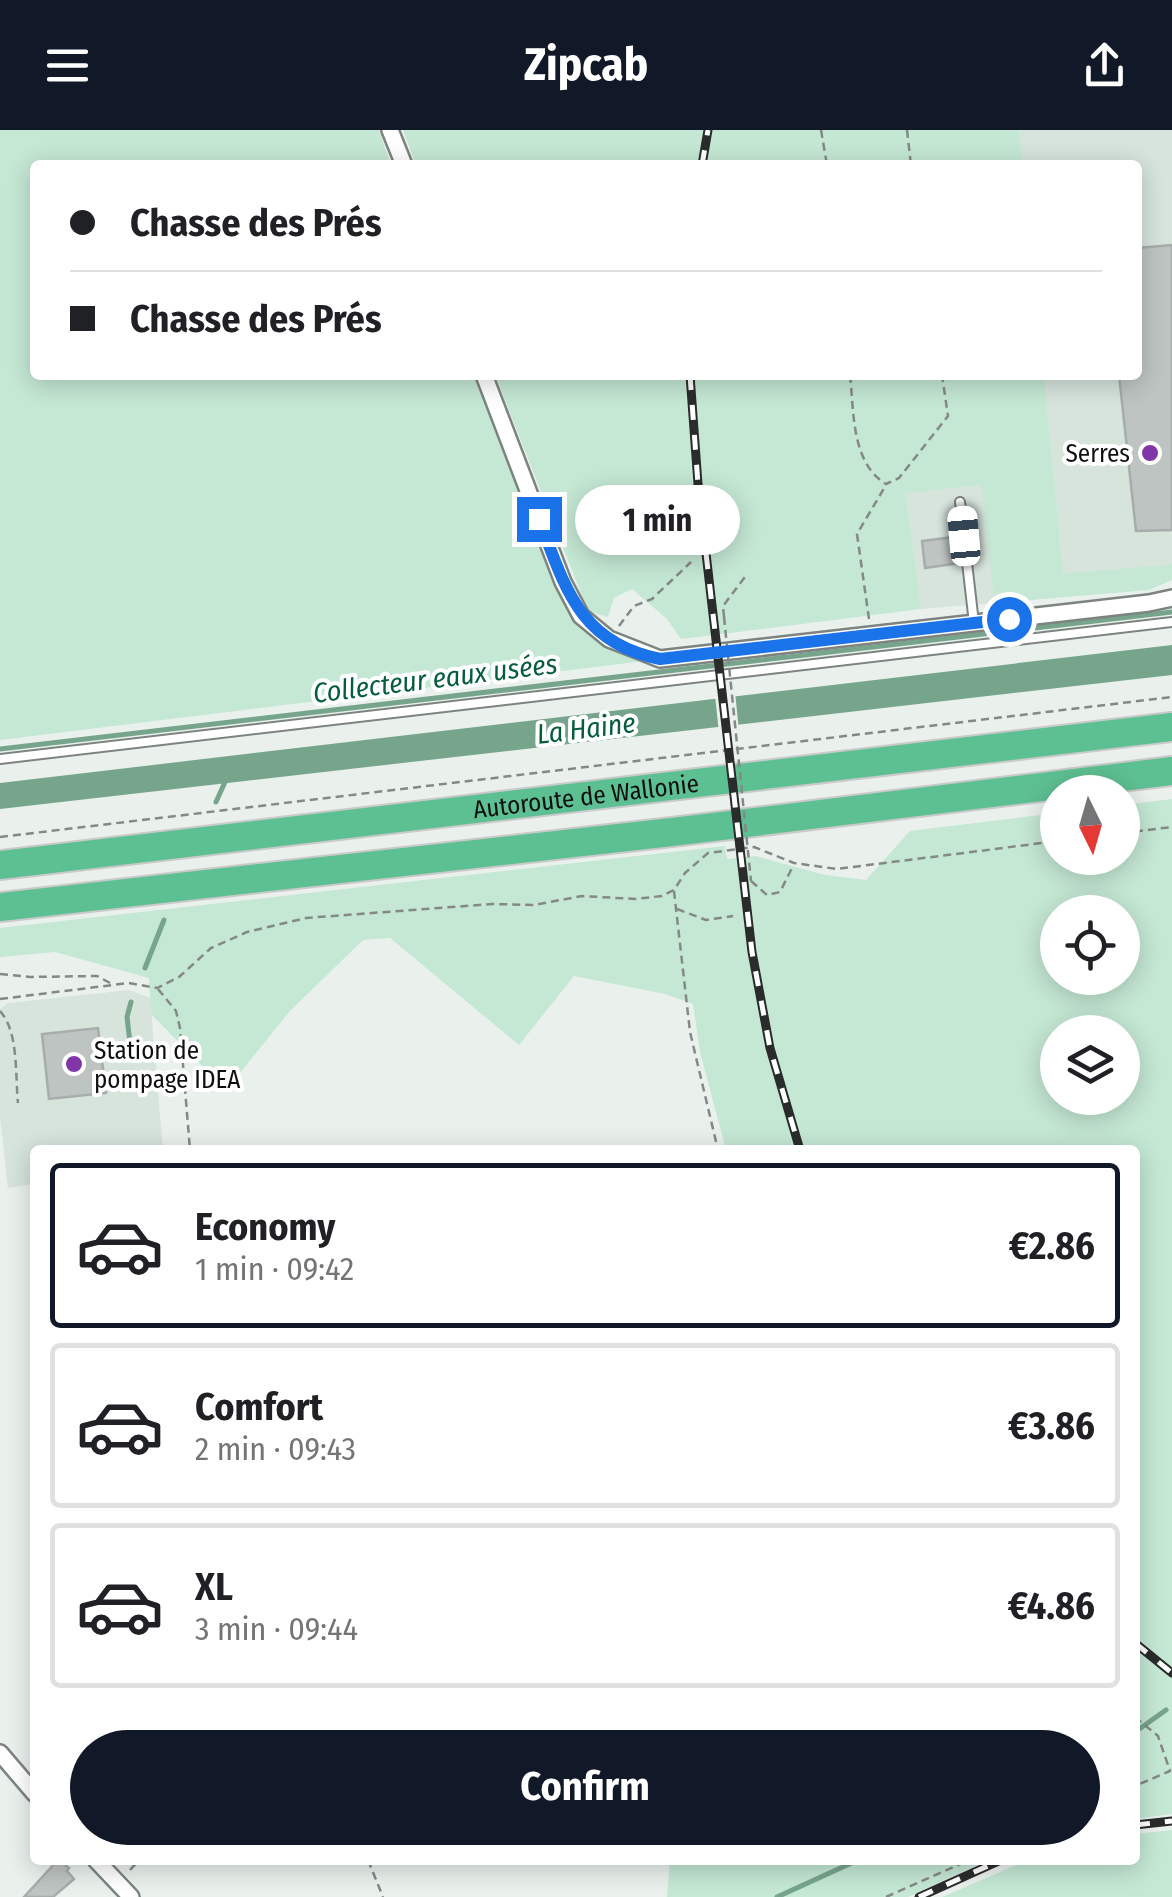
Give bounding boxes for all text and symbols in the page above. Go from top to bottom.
icon: menu [40,38,95,93]
text: Zipcab [524,38,648,92]
icon: share [1077,38,1132,93]
text: Chasse des Prés [130,200,382,246]
text: Chasse des Prés [130,296,382,342]
place label: Serres [1065,439,1130,469]
marker: Serres [1139,442,1161,464]
callout: 1 min [574,484,739,554]
route end [517,497,562,542]
text: 1 min [623,501,692,539]
car [946,505,982,567]
route start [987,597,1032,642]
water label: Collecteur eaux usées [311,647,559,710]
water label: La Haine [535,706,637,751]
street label: Autoroute de Wallonie [471,769,701,825]
north arrow [1040,775,1140,875]
map controls [1040,775,1140,1115]
button: locate [1040,895,1140,995]
button: layers [1040,1015,1140,1115]
place label: Station de pompage IDEA [94,1036,240,1095]
marker: Station de pompage IDEA [63,1053,85,1075]
icon: car [75,1201,165,1291]
text: Economy [195,1204,335,1250]
text: €2.86 [1009,1223,1095,1269]
text: 1 min · 09:42 [195,1250,354,1288]
icon: car [75,1381,165,1471]
text: Comfort [195,1384,323,1430]
text: €3.86 [1008,1403,1095,1449]
text: 2 min · 09:43 [195,1430,356,1468]
icon: car [75,1561,165,1651]
text: XL [195,1564,233,1610]
text: €4.86 [1008,1583,1095,1629]
text: 3 min · 09:44 [195,1610,358,1648]
button: Confirm [70,1730,1100,1845]

